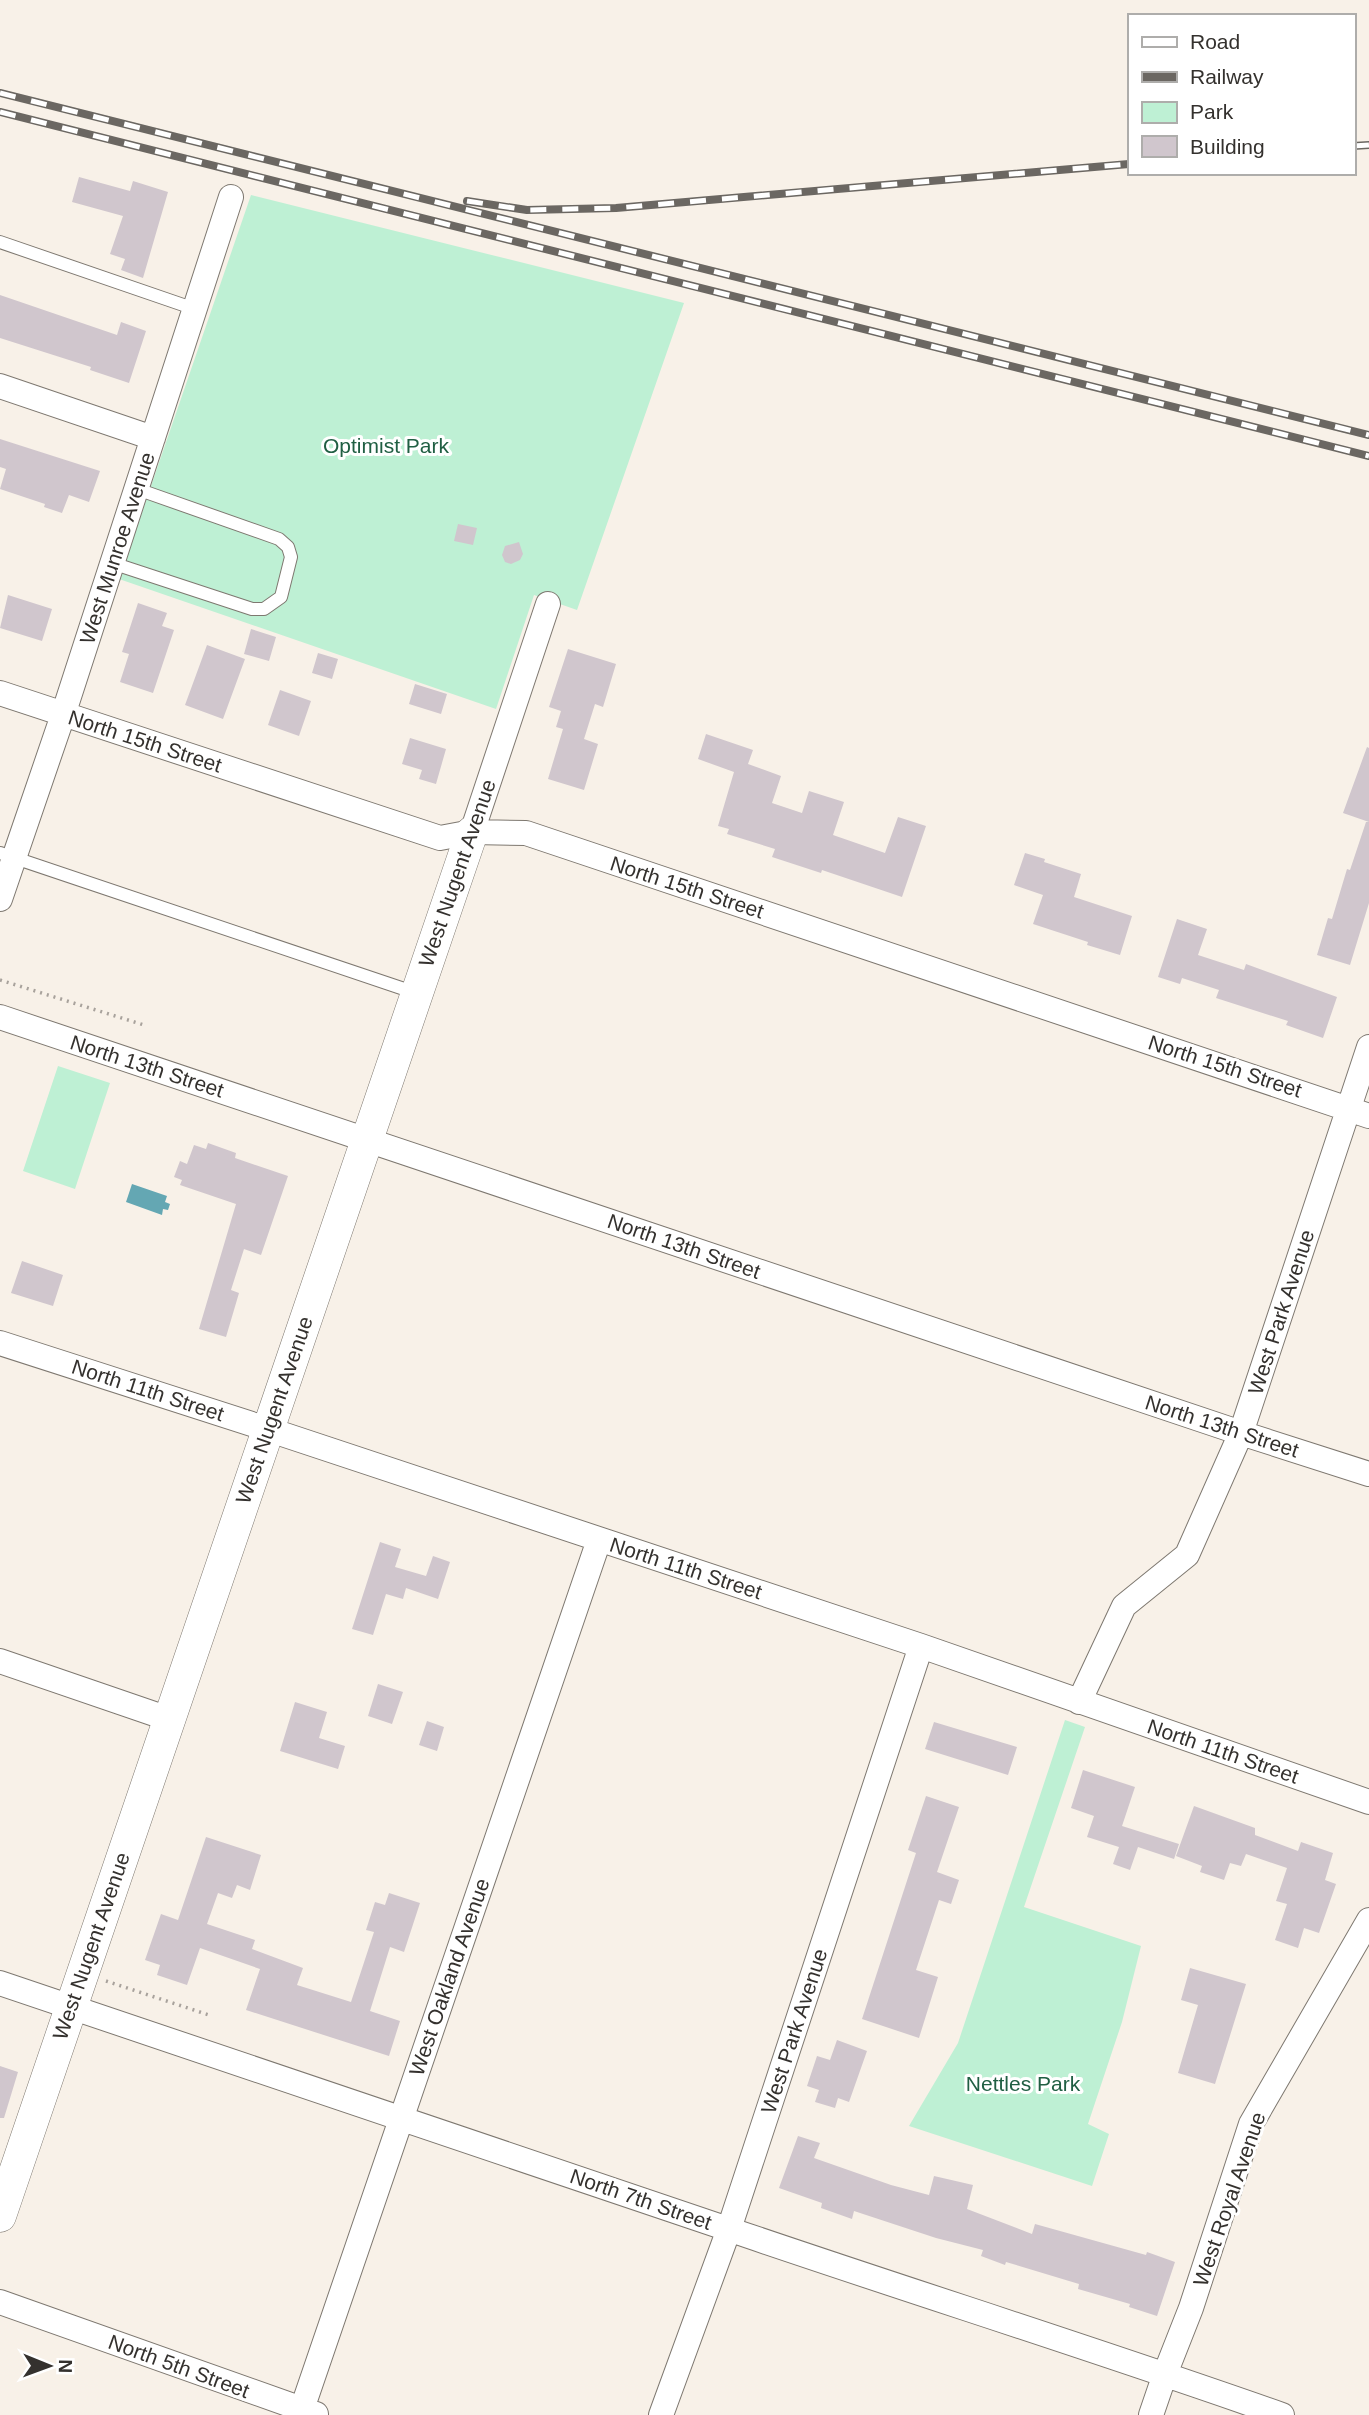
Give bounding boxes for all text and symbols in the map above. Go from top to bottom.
legend [1128,14,1355,175]
text: Road [1190,30,1240,53]
text: Railway [1190,65,1264,88]
text: Park [1190,100,1234,123]
text: Building [1190,135,1265,158]
park label: Optimist Park [323,434,450,457]
street label: West Munroe Avenue [75,449,159,647]
street label: North 15th Street [65,705,225,777]
street label: West Nugent Avenue [414,776,500,970]
street label: North 15th Street [607,851,767,923]
street label: North 13th Street [67,1030,227,1102]
street label: North 15th Street [1145,1030,1305,1102]
street label: North 13th Street [605,1209,764,1283]
street label: West Park Avenue [1243,1227,1319,1397]
street label: West Nugent Avenue [231,1313,317,1507]
street label: North 11th Street [69,1355,227,1425]
street label: North 13th Street [1142,1390,1302,1462]
street label: North 11th Street [607,1533,765,1603]
street label: North 11th Street [1144,1714,1302,1788]
street label: West Nugent Avenue [48,1849,134,2043]
street label: West Oakland Avenue [404,1875,494,2079]
street label: West Park Avenue [756,1946,832,2116]
park label: Nettles Park [966,2072,1081,2095]
street label: West Royal Avenue [1188,2109,1270,2289]
street label: North 7th Street [567,2164,715,2234]
street label: North 5th Street [105,2330,253,2402]
north arrow [14,2331,84,2401]
text: N [55,2359,76,2373]

